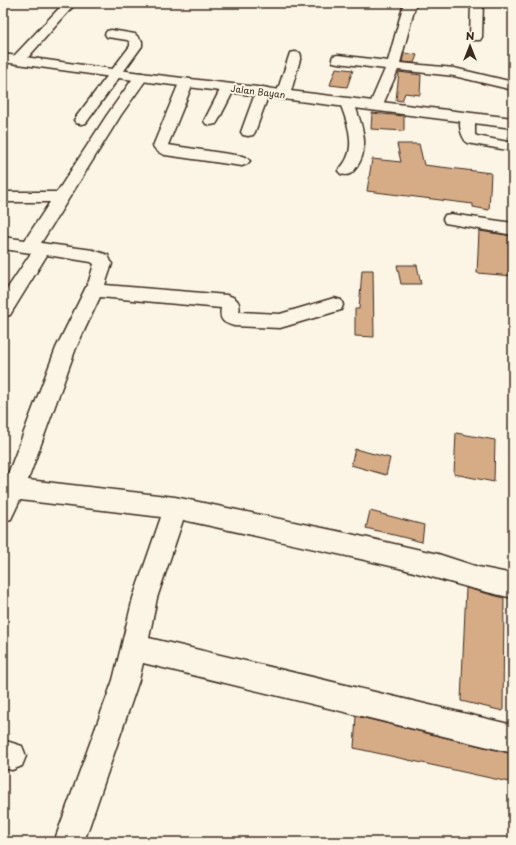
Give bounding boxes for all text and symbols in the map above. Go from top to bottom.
north arrow [450,26,490,66]
text: N [466,27,475,44]
street label: Jalan Bayan [230,81,286,101]

